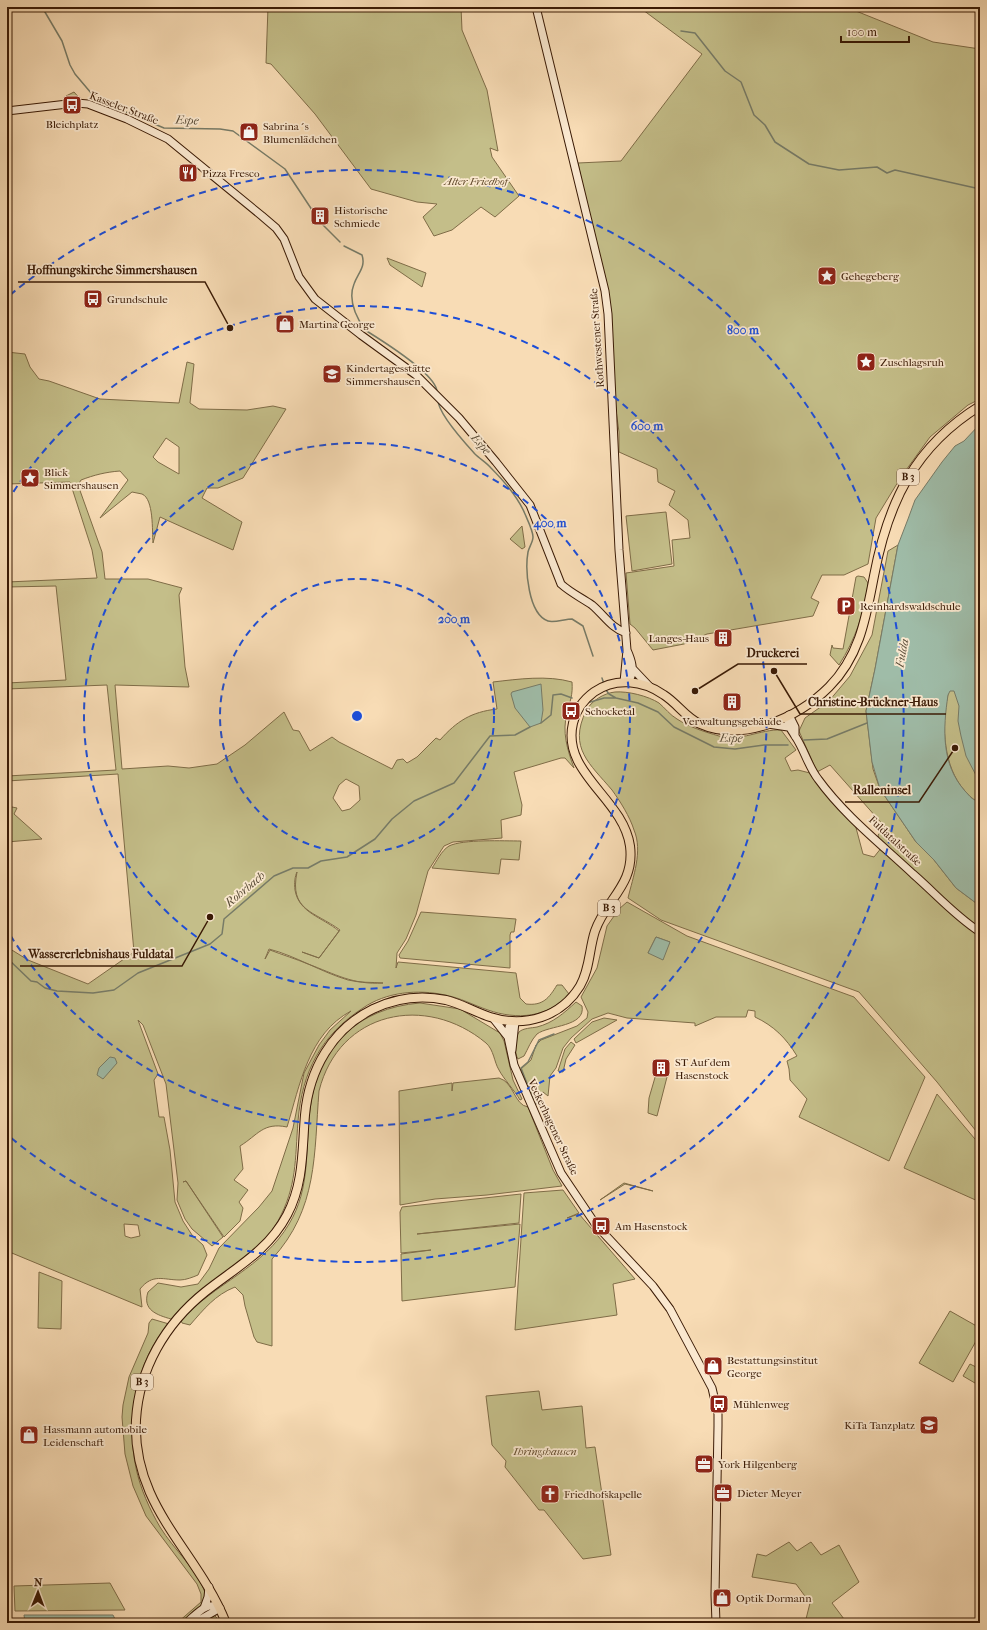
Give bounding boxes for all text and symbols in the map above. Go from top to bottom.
scale bar [841,18,909,44]
text: 100 m [847,25,877,39]
street label: Kasseler Straße [88,89,161,127]
bus stop icon: Bleichplatz [61,94,83,116]
water label: Espe [174,112,200,128]
place label: Bleichplatz [46,118,98,131]
place label: Sabrina´s Blumenlädchen [263,120,338,146]
shop icon: Sabrina´s Blumenlädchen [238,121,260,143]
restaurant icon: Pizza Fresco [177,162,199,184]
place label: Pizza Fresco [202,167,260,180]
park label: Alter Friedhof [442,175,511,188]
place label: Historische Schmiede [334,204,388,230]
building icon: Historische Schmiede [309,205,331,227]
callout: Hoffnungskirche Simmershausen [18,258,205,282]
text: Hoffnungskirche Simmershausen [27,263,198,278]
place icon: Gehegeberg [816,265,838,287]
place label: Gehegeberg [841,270,899,283]
street label: Rothwestener Straße [587,287,607,388]
bus stop icon: Grundschule [82,288,104,310]
place label: Grundschule [107,293,168,306]
shop icon: Martina George [274,313,296,335]
place label: Martina George [299,318,375,331]
text: 800 m [727,323,760,337]
place icon: Zuschlagsruh [855,351,877,373]
place label: Zuschlagsruh [880,356,945,369]
place label: Kindertagesstätte Simmershausen [346,362,431,388]
school or university icon: Kindertagesstätte Simmershausen [321,363,343,385]
text: 600 m [631,419,664,433]
water label: Espe [468,430,495,458]
place label: Blick Simmershausen [44,466,119,492]
place icon: Blick Simmershausen [19,467,41,489]
road number: B 3 [897,469,919,485]
text: 400 m [533,516,567,531]
parking icon: Reinhardswaldschule [835,595,857,617]
place label: Reinhardswaldschule [860,600,961,613]
text: 200 m [438,612,471,626]
building icon: Langes-Haus [712,627,734,649]
place label: Langes-Haus [649,632,709,645]
water label: Fulda [892,637,912,670]
callout: Druckerei [738,640,807,664]
text: Druckerei [747,646,800,660]
callout: Christine-Brückner-Haus [800,690,946,714]
building icon: Verwaltungsgebäude [721,691,743,713]
text: Christine-Brückner-Haus [808,695,939,709]
bus stop icon: Schocketal [560,700,582,722]
place label: Schocketal [585,705,635,718]
centre of rings [350,709,364,723]
place label: Verwaltungsgebäude [681,715,782,728]
water label: Espe [718,731,744,745]
callout: Ralleninsel [845,778,919,802]
text: Ralleninsel [853,783,912,797]
street label: Fuldatalstraße [866,813,925,869]
water label: Rohrbach [221,868,268,910]
road number: B 3 [598,900,620,916]
callout: Wassererlebnishaus Fuldatal [20,942,182,966]
text: Wassererlebnishaus Fuldatal [27,947,174,961]
place label: ST Auf dem Hasenstock [675,1056,731,1082]
building icon: ST Auf dem Hasenstock [650,1057,672,1079]
street label: Veckerhagener Straße [525,1076,581,1178]
bus stop icon: Am Hasenstock [590,1215,612,1237]
place label: Am Hasenstock [614,1220,688,1233]
place label: Bestattungsinstitut George [727,1354,818,1380]
shop icon: Bestattungsinstitut George [702,1355,724,1377]
road number: B 3 [131,1374,153,1390]
bus stop icon: Mühlenweg [708,1393,730,1415]
place label: Mühlenweg [733,1398,789,1411]
school or university icon: KiTa Tanzplatz [918,1414,940,1436]
place label: KiTa Tanzplatz [844,1419,915,1432]
place label: Hassmann automobile Leidenschaft [43,1423,148,1449]
shop icon: Hassmann automobile Leidenschaft [18,1424,40,1446]
park label: Ihringshausen [512,1445,577,1458]
office icon: York Hilgenberg [693,1453,715,1475]
place label: York Hilgenberg [717,1458,797,1471]
office icon: Dieter Meyer [712,1482,734,1504]
church icon: Friedhofskapelle [539,1483,561,1505]
place label: Dieter Meyer [737,1487,802,1500]
place label: Friedhofskapelle [564,1488,643,1501]
north arrow [18,1572,58,1612]
text: N [34,1576,43,1589]
shop icon: Optik Dormann [711,1587,733,1609]
place label: Optik Dormann [736,1592,812,1605]

